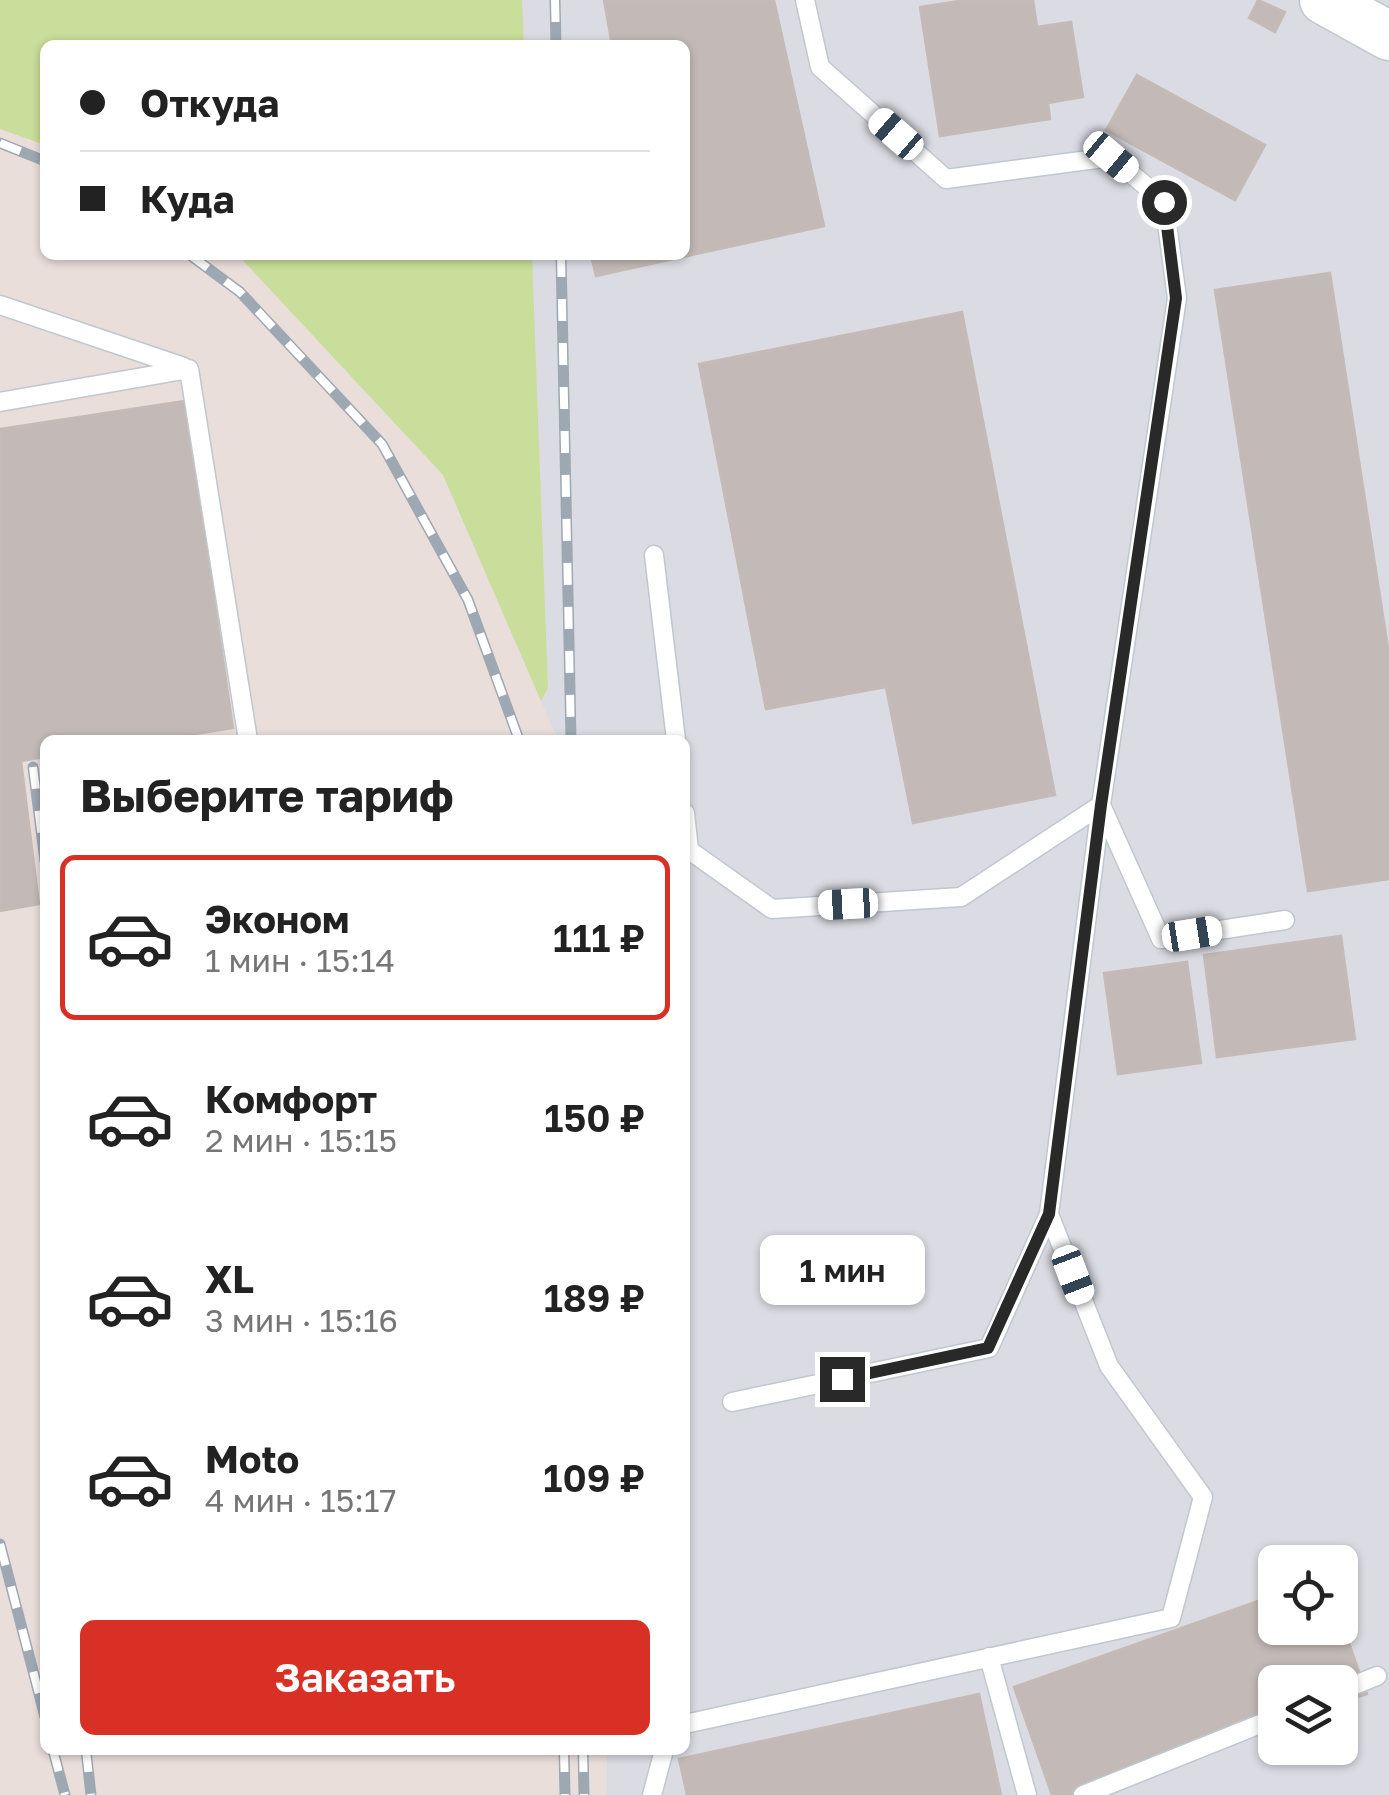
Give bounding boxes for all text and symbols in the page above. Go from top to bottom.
text: Откуда [140,80,279,125]
car [864,103,928,165]
car [1078,126,1144,188]
text: Куда [140,176,234,221]
route start [1142,180,1187,225]
text: Выберите тариф [80,768,454,822]
car [817,887,879,921]
icon: car [85,893,175,983]
text: Эконом [205,896,349,941]
car [1160,914,1224,954]
text: 111 ₽ [553,915,645,960]
text: 1 мин · 15:14 [205,941,395,979]
icon: car [85,1073,175,1163]
text: Комфорт [205,1076,377,1121]
text: 150 ₽ [544,1095,645,1140]
text: 2 мин · 15:15 [205,1121,397,1159]
callout: 1 мин [760,1234,924,1304]
car [1048,1242,1098,1308]
text: 1 мин [799,1251,886,1289]
icon: car [85,1253,175,1343]
text: XL [205,1256,254,1301]
text: 189 ₽ [544,1275,645,1320]
text: 3 мин · 15:16 [205,1301,398,1339]
route end [820,1357,865,1402]
icon: car [85,1433,175,1523]
text: Moto [205,1436,299,1481]
text: 109 ₽ [543,1455,645,1500]
text: 4 мин · 15:17 [205,1481,396,1519]
map controls [1258,1545,1358,1765]
button: locate [1258,1545,1358,1645]
button: Заказать [80,1620,650,1735]
button: layers [1258,1665,1358,1765]

